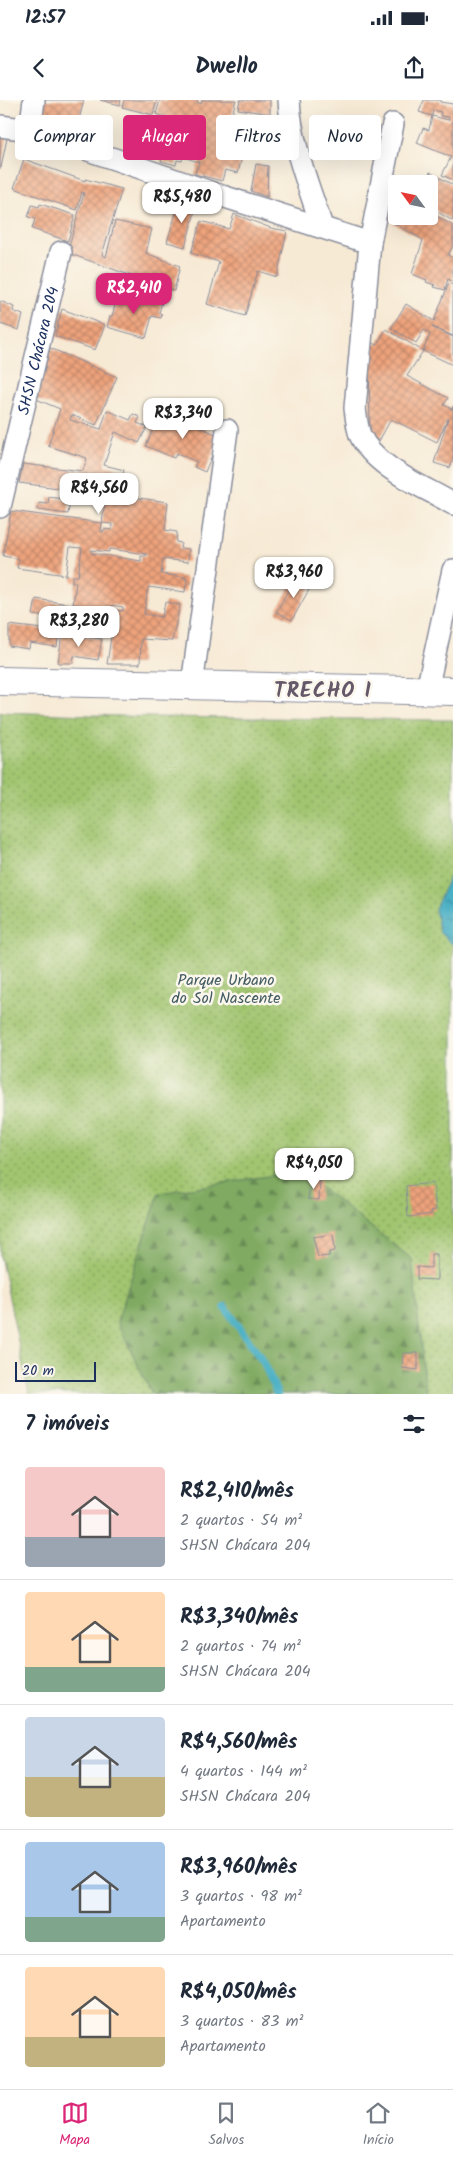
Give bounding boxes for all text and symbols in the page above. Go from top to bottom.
text: 12:57 [25,3,65,33]
text: Dwello [195,50,258,85]
icon: back [25,54,53,82]
icon: share [400,54,428,82]
chip: Comprar [15,115,113,160]
chip: Alugar [123,115,206,160]
chip: Filtros [216,115,299,160]
chip: Novo [309,115,381,160]
north arrow [388,175,438,225]
map controls [388,175,438,225]
pin: R$5,480 [136,182,228,224]
text: R$5,480 [153,185,211,210]
pin: R$2,410 [88,272,180,315]
text: R$2,410 [107,276,161,301]
street label: SHSN Chácara 204 [12,284,66,417]
pin: R$3,340 [137,398,229,440]
text: R$3,340 [154,401,212,426]
pin: R$4,560 [53,472,145,515]
text: R$4,560 [71,476,127,501]
pin: R$3,960 [248,556,340,599]
text: R$3,960 [265,560,323,585]
pin: R$3,280 [33,606,125,648]
text: R$3,280 [49,609,109,634]
district label: TRECHO I [274,675,372,708]
park label: Parque Urbano do Sol Nascente [171,968,281,1011]
pin: R$4,050 [268,1148,360,1190]
text: R$4,050 [286,1151,342,1176]
scale bar [15,1359,96,1382]
text: 20 m [22,1360,54,1382]
text: 7 imóveis [25,1408,110,1441]
icon: filters [400,1410,428,1438]
text: R$2,410/mês [180,1475,294,1508]
icon: home [65,1487,125,1547]
text: 2 quartos · 54 m² [180,1508,302,1533]
text: SHSN Chácara 204 [180,1533,311,1558]
text: R$3,340/mês [180,1601,298,1634]
icon: home [65,1612,125,1672]
text: 2 quartos · 74 m² [180,1634,301,1659]
text: SHSN Chácara 204 [180,1659,311,1684]
text: R$4,560/mês [180,1726,297,1759]
icon: home [65,1737,125,1797]
text: 4 quartos · 144 m² [180,1759,307,1784]
text: SHSN Chácara 204 [180,1784,311,1809]
text: R$3,960/mês [180,1851,297,1884]
icon: home [65,1862,125,1922]
text: 3 quartos · 98 m² [180,1884,302,1909]
text: Apartamento [180,1909,266,1934]
text: R$4,050/mês [180,1976,297,2009]
icon: home [65,1987,125,2047]
text: 3 quartos · 83 m² [180,2009,303,2034]
text: Apartamento [180,2034,266,2059]
tab: Mapa [59,2099,90,2151]
tab: Salvos [209,2099,244,2151]
tab: Início [363,2099,394,2151]

